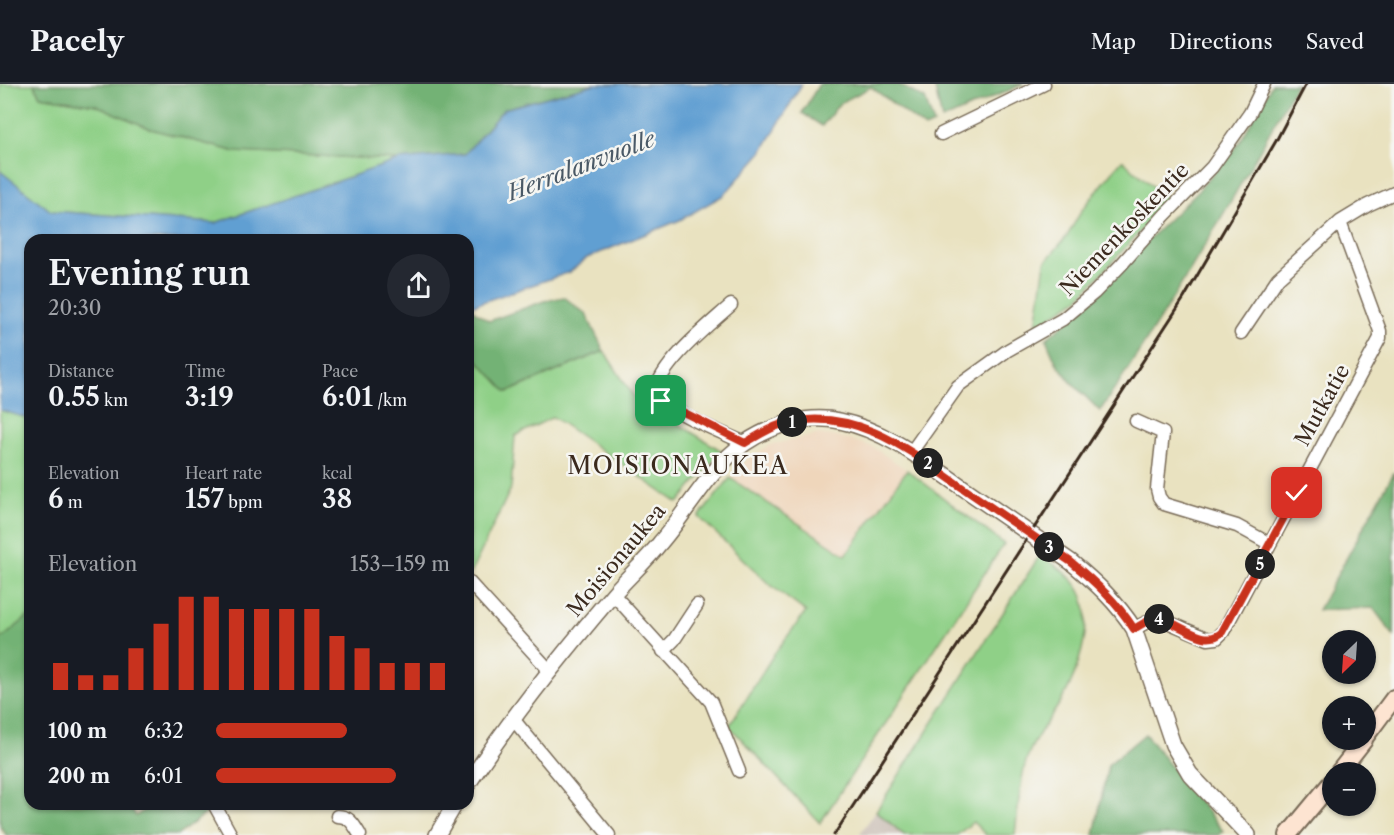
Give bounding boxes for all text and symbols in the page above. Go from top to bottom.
text: Pacely [30,24,124,58]
text: Map [1091,29,1136,54]
text: Directions [1169,29,1273,54]
text: Saved [1306,29,1364,54]
water label: Herralanvuolle [501,125,660,207]
street label: Niemenkoskentie [1054,157,1194,301]
text: Evening run [48,253,250,294]
button: share [387,254,450,317]
text: 20:30 [48,296,101,320]
street label: Mutkatie [1289,360,1355,450]
text: Distance [48,361,114,381]
text: Time [185,361,225,381]
text: Pace [322,361,358,381]
pin [635,375,686,426]
text: 0.55 [48,381,100,413]
text: 3:19 [185,381,234,413]
text: 6:01 [322,381,373,413]
icon: arrive [644,384,677,417]
text: km [100,390,128,410]
text: /km [373,390,407,410]
pin: 1 [777,407,807,437]
text: 1 [788,412,796,432]
pin: 2 [913,448,943,478]
district label: MOISIONAUKEA [567,451,789,480]
text: 2 [923,453,933,473]
text: Elevation [48,463,119,483]
text: Heart rate [185,463,262,483]
text: kcal [322,463,352,483]
pin [1271,467,1322,518]
icon: check [1280,476,1313,509]
text: 6 [48,483,63,515]
text: 157 [185,483,224,515]
text: 38 [322,483,352,515]
text: m [63,492,83,512]
text: bpm [224,492,263,512]
street label: Moisionaukea [562,498,671,622]
pin: 3 [1034,532,1064,562]
text: 3 [1044,537,1054,557]
pin: 5 [1245,549,1275,579]
text: Elevation [48,552,137,576]
text: 153–159 m [350,552,450,576]
text: 5 [1256,554,1264,574]
pin: 4 [1144,604,1174,634]
text: 4 [1154,609,1164,629]
north arrow [1322,630,1376,684]
map controls [1322,630,1376,816]
button: + [1322,696,1376,750]
text: 100 m [48,719,107,743]
text: 6:32 [144,719,184,743]
button: − [1322,762,1376,816]
text: 200 m [48,764,110,788]
text: 6:01 [144,764,182,788]

